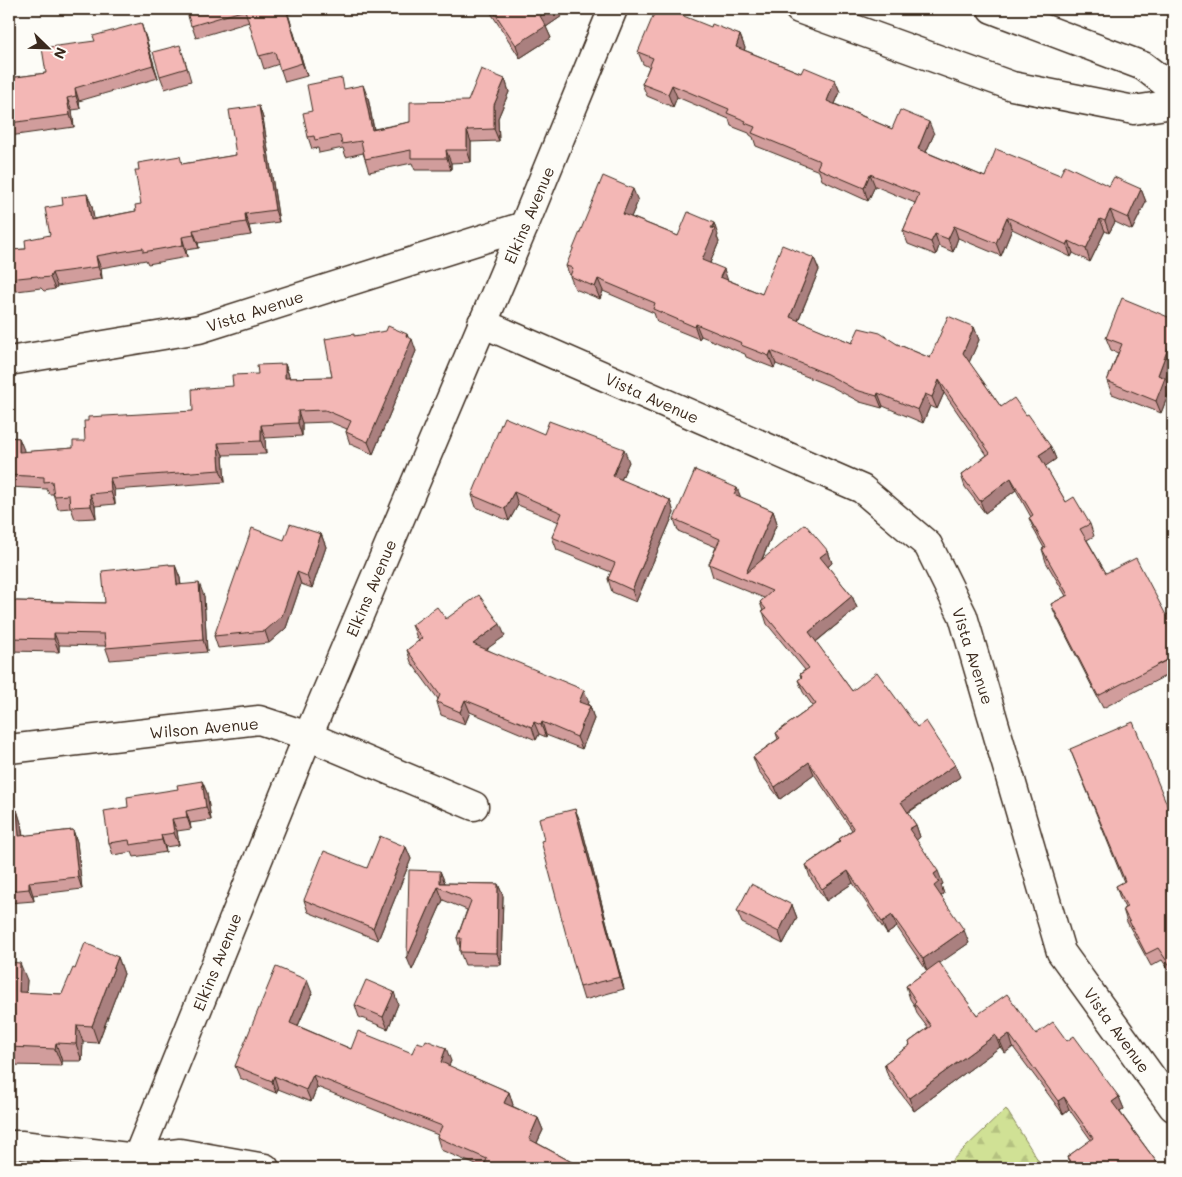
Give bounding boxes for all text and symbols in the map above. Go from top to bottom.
north arrow [22,22,72,72]
text: N [50,45,71,62]
street label: Elkins Avenue [499,163,558,267]
street label: Vista Avenue [204,285,306,336]
street label: Vista Avenue [602,368,702,428]
street label: Elkins Avenue [341,536,400,640]
street label: Vista Avenue [948,605,999,707]
street label: Wilson Avenue [148,712,259,743]
street label: Elkins Avenue [187,910,246,1014]
street label: Vista Avenue [1079,983,1155,1077]

